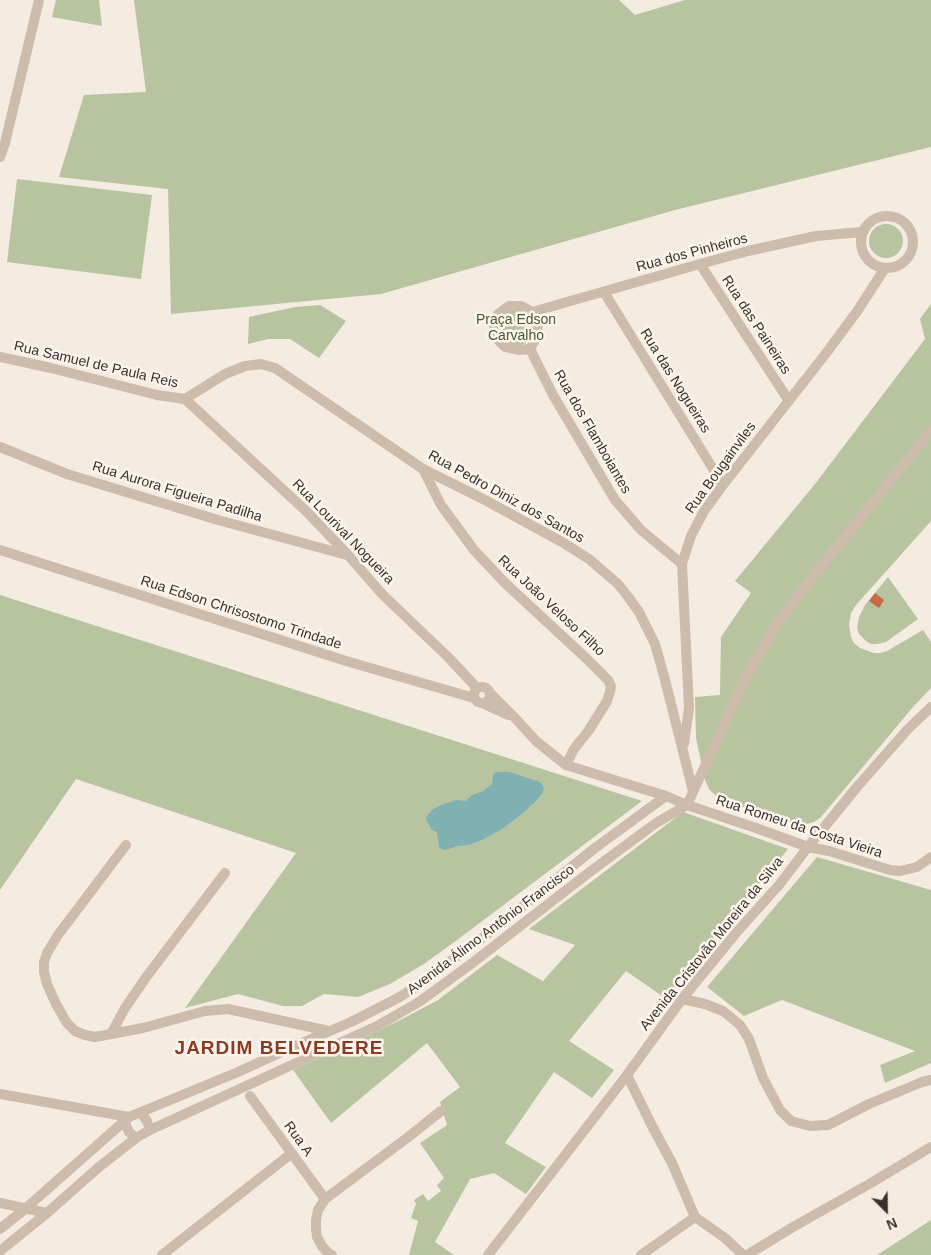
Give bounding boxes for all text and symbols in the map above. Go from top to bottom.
street label: Rua dos Pinheiros [635,230,749,276]
street label: Rua das Paineiras [718,272,794,378]
park label: Praça Edson Carvalho [476,312,556,344]
street label: Rua das Nogueiras [636,326,714,436]
street label: Rua Samuel de Paula Reis [12,338,180,392]
street label: Rua dos Flamboiantes [550,367,634,497]
street label: Rua Bougainviles [682,419,760,517]
street label: Rua Pedro Diniz dos Santos [425,447,587,547]
street label: Rua Aurora Figueira Padilha [90,458,264,526]
street label: Rua Lourival Nogueira [289,476,397,588]
street label: Rua João Veloso Filho [494,552,608,660]
street label: Rua Edson Chrisostomo Trindade [138,573,344,653]
street label: Rua Romeu da Costa Vieira [714,792,884,862]
street label: Avenida Cristovão Moreira da Silva [637,854,787,1034]
street label: Avenida Álimo Antônio Francisco [404,862,578,998]
district label: JARDIM BELVEDERE [173,1038,385,1060]
street label: Rua A [280,1118,316,1160]
north arrow [861,1185,911,1235]
text: N [884,1214,900,1233]

